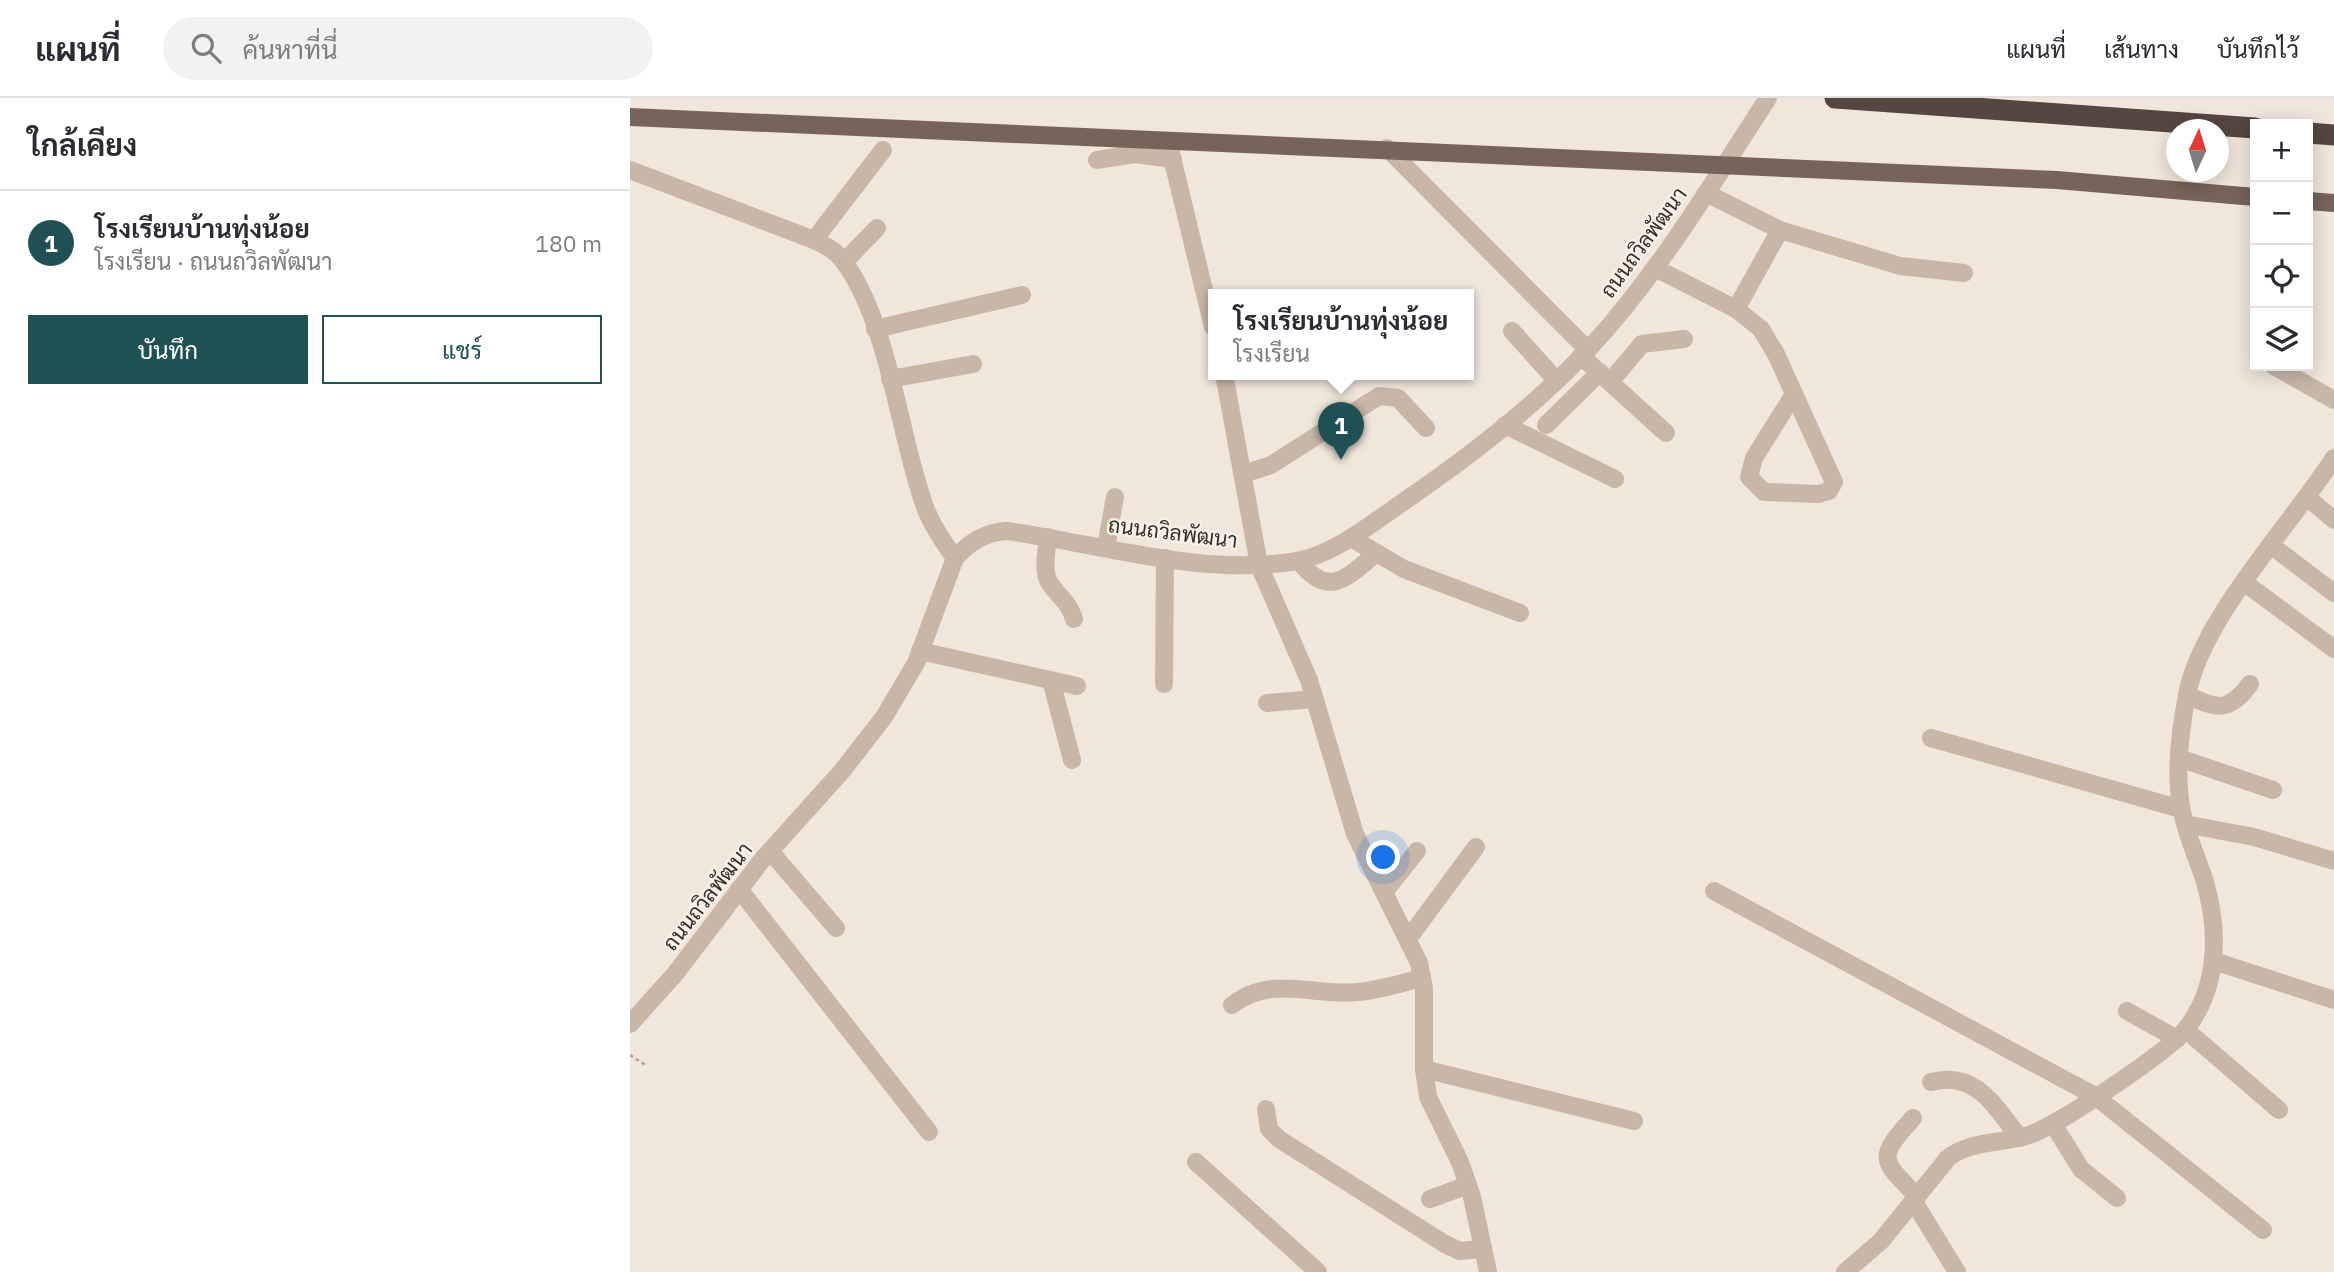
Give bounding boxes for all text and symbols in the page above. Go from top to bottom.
search box [163,17,653,80]
text: แผนที่ [35,27,121,70]
icon: search [187,29,225,67]
text: ค้นหาที่นี่ [243,32,338,66]
text: แผนที่ [2006,33,2066,65]
text: เส้นทาง [2104,33,2179,65]
text: บันทึกไว้ [2217,33,2299,65]
north arrow [2166,119,2229,182]
map controls [2250,119,2313,371]
button: + [2250,119,2313,182]
text: ใกล้เคียง [28,125,137,164]
street label: ถนนถวิลพัฒนา [1593,181,1693,303]
button: − [2250,182,2313,245]
text: โรงเรียนบ้านทุ่งน้อย [95,211,310,245]
text: 1 [44,228,58,258]
text: 180 m [535,228,602,258]
button: locate [2250,245,2313,308]
text: โรงเรียน · ถนนถวิลพัฒนา [95,246,332,276]
popup [1208,289,1474,380]
text: โรงเรียนบ้านทุ่งน้อย [1234,303,1448,337]
button: layers [2250,308,2313,371]
button: บันทึก [28,315,308,384]
button: แชร์ [322,315,602,384]
text: โรงเรียน [1234,338,1310,368]
pin: 1 [1318,402,1364,460]
street label: ถนนถวิลพัฒนา [1107,510,1239,554]
street label: ถนนถวิลพัฒนา [656,836,758,956]
your location [1366,840,1400,874]

